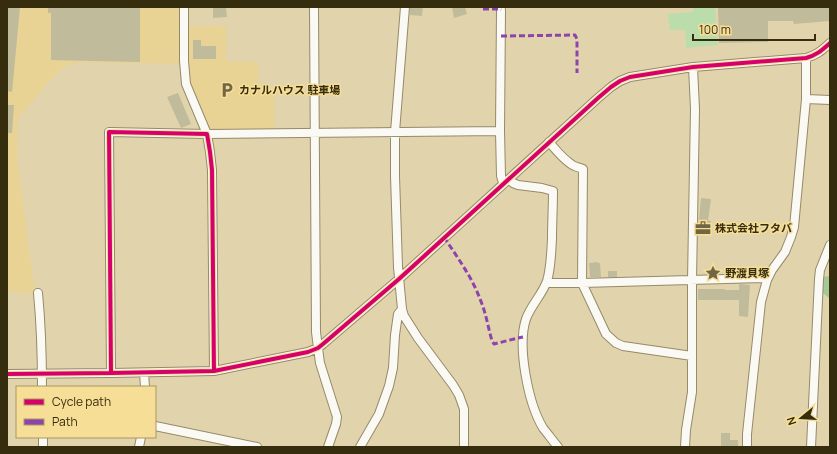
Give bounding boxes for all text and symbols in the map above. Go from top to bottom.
scale bar [693,16,815,42]
text: 100 m [699,21,731,38]
parking icon: カナルハウス 駐車場 [218,81,236,99]
place label: カナルハウス 駐車場 [239,82,340,97]
office icon: 株式会社フタバ [694,219,712,237]
place label: 株式会社フタバ [715,220,792,235]
place icon: 野渡貝塚 [704,264,722,282]
place label: 野渡貝塚 [725,265,770,280]
legend [16,386,156,438]
text: Cycle path [52,393,111,410]
north arrow [781,398,821,438]
text: Path [52,413,78,430]
text: N [783,415,799,427]

